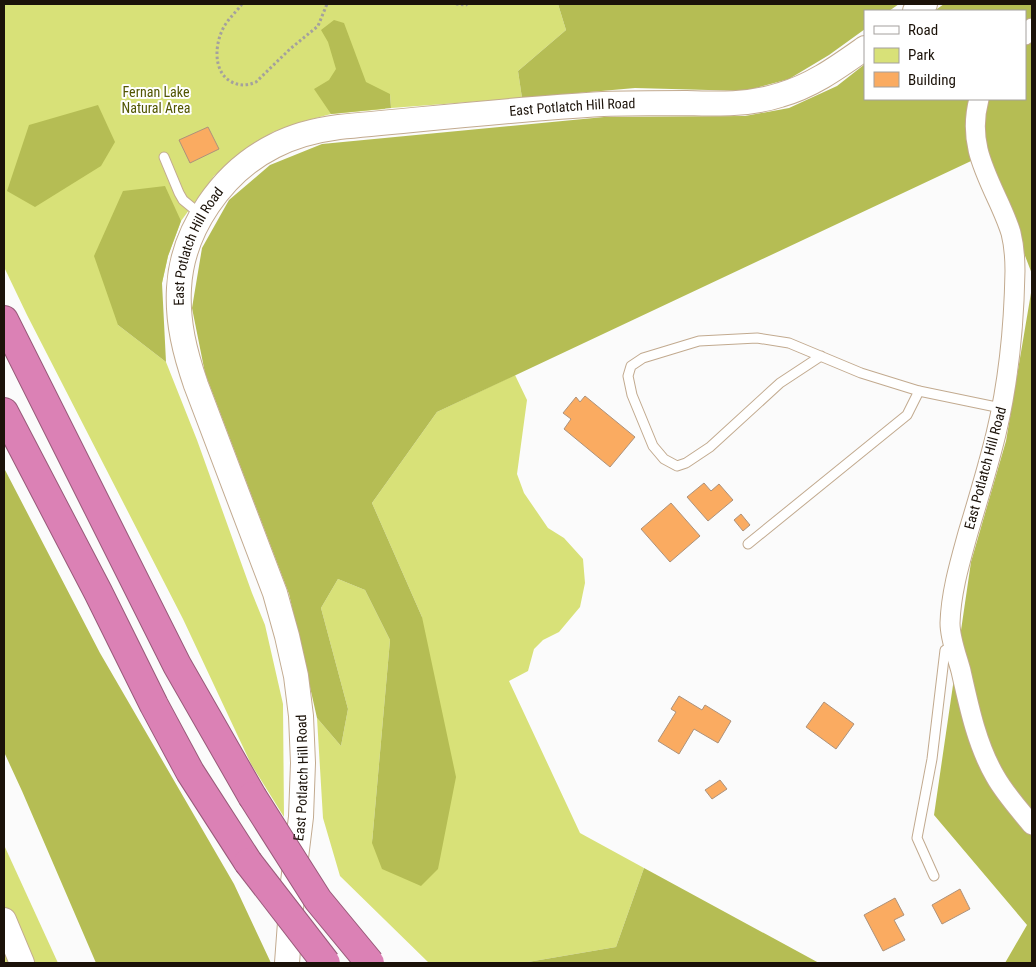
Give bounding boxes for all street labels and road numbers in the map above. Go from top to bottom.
street label: East Potlatch Hill Road [509,95,636,119]
street label: East Potlatch Hill Road [171,184,226,306]
street label: East Potlatch Hill Road [961,405,1009,531]
street label: East Potlatch Hill Road [290,714,311,842]

